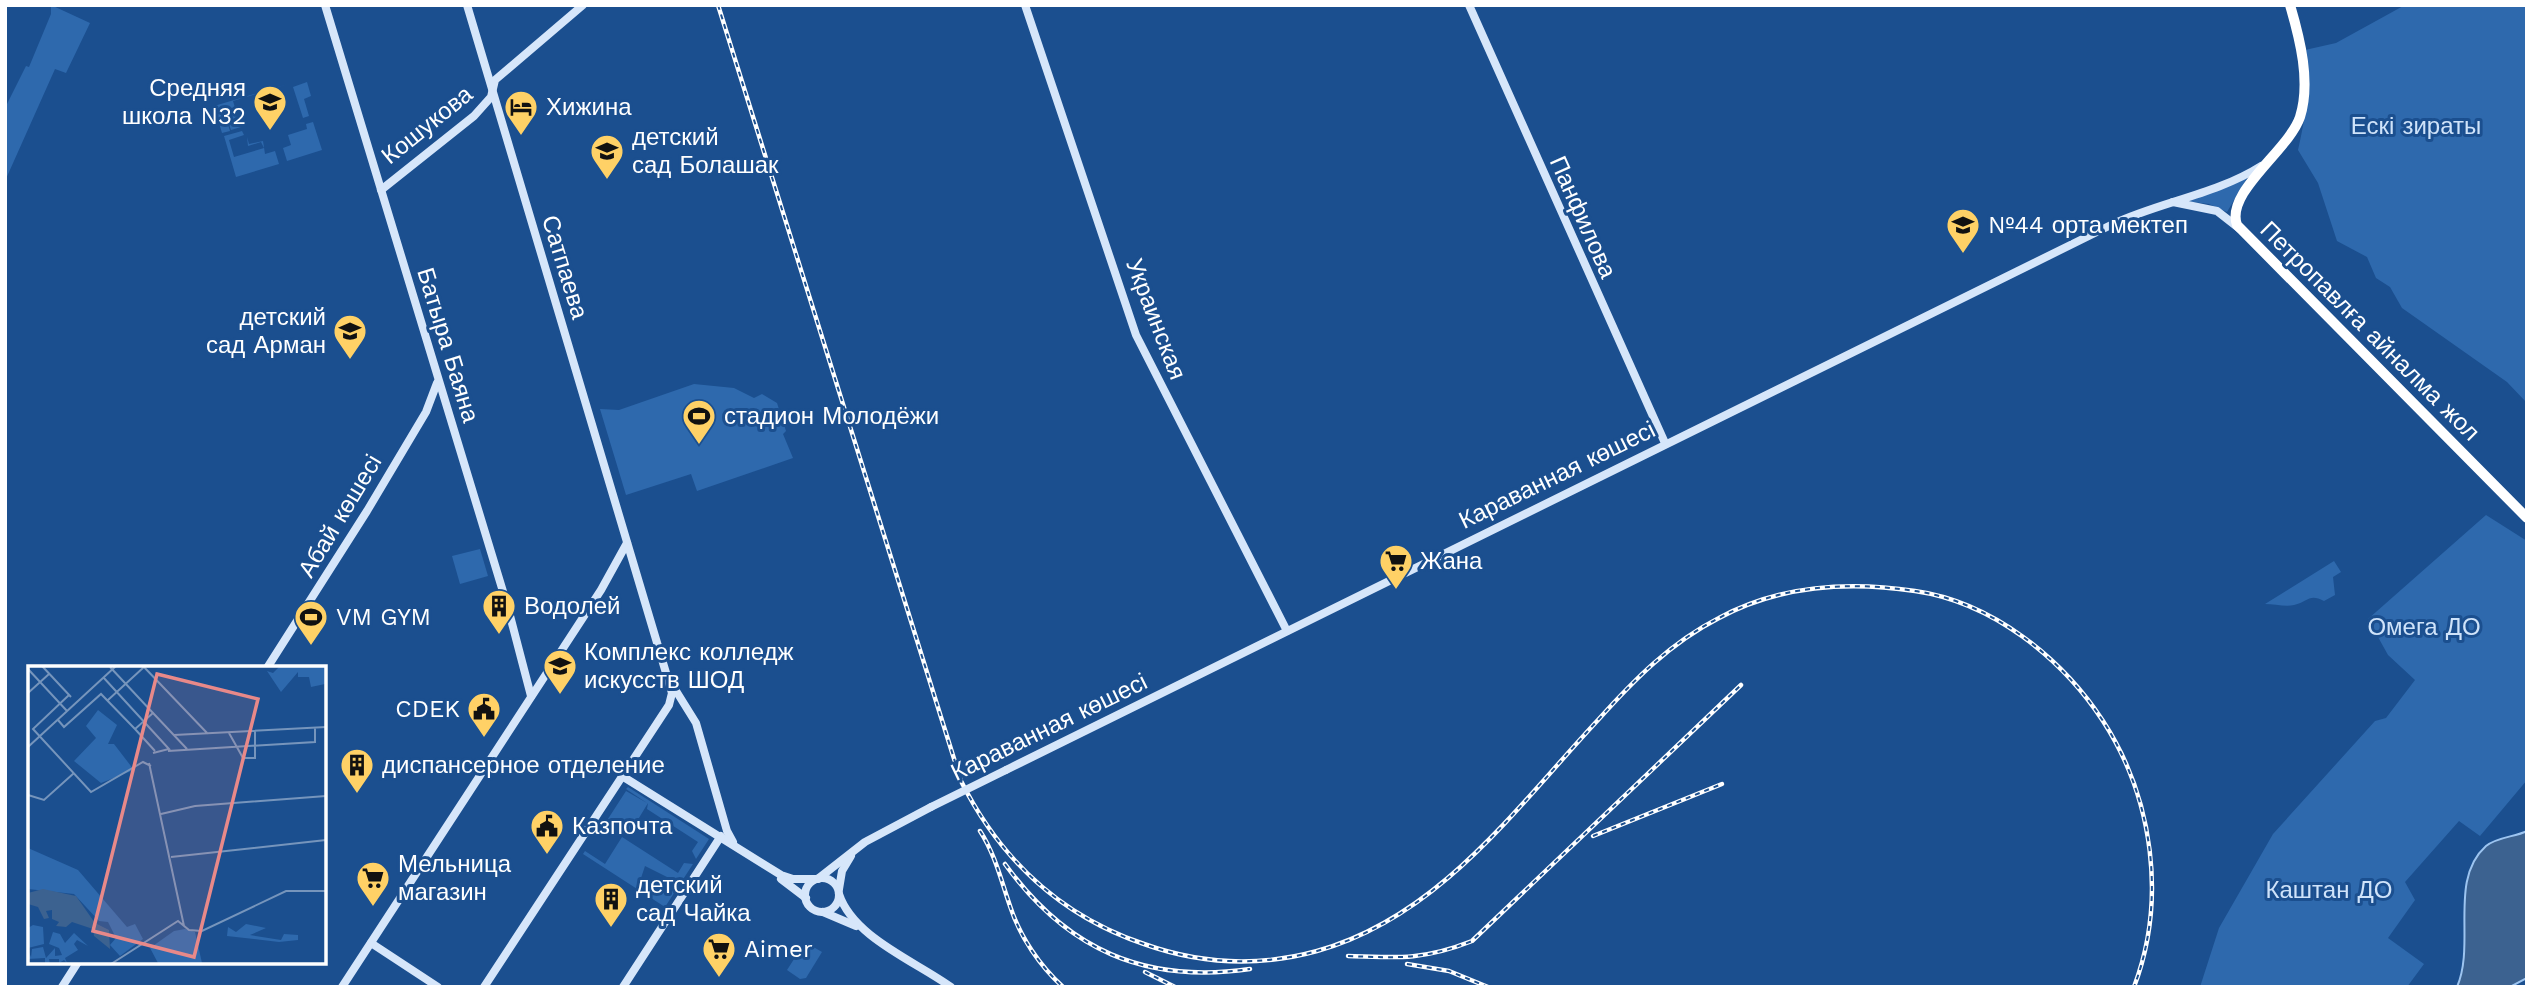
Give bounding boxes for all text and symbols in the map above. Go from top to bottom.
place label: Средняя школа N32 [122,74,246,130]
street label: Кошукова [376,80,478,170]
school or university icon: Средняя школа N32 [251,83,289,132]
hotel icon: Хижина [502,88,540,137]
place label: Хижина [546,93,632,121]
park label: Ескі зираты [2351,112,2481,140]
place label: детский сад Болашак [632,123,779,179]
school or university icon: детский сад Болашак [588,132,626,181]
street label: Панфилова [1544,152,1623,283]
school or university icon: №44 орта мектеп [1944,206,1982,255]
place label: №44 орта мектеп [1988,211,2188,239]
street label: Сатпаева [536,212,594,323]
street label: Петропавлға айналма жол [2255,216,2485,446]
street label: Украинская [1120,255,1192,383]
street label: Батыра Баяна [411,264,485,426]
place label: детский сад Арман [206,303,326,359]
school or university icon: детский сад Арман [331,312,369,361]
sports icon: стадион Молодёжи [680,397,718,446]
place label: стадион Молодёжи [724,402,939,430]
street label: Караванная көшесі [1454,415,1660,535]
street label: Абай көшесі [292,450,388,582]
supermarket icon: Жана [1377,542,1415,591]
place label: Жана [1420,547,1483,575]
building icon: Водолей [480,587,518,636]
place label: Водолей [524,592,620,620]
sports icon: VM GYM [292,598,330,647]
place label: VM GYM [336,603,431,631]
park label: Омега ДО [2367,613,2481,641]
place label: Комплекс колледж искусств ШОД [584,638,794,694]
school or university icon: Комплекс колледж искусств ШОД [541,647,579,696]
inset map [28,666,326,964]
street label: Караванная көшесі [946,667,1152,787]
public building icon: CDEK [465,690,503,739]
place label: CDEK [395,695,460,723]
building icon: диспансерное отделение [338,746,376,795]
place label: диспансерное отделение [382,751,665,779]
public building icon: Казпочта [528,807,566,856]
place label: Казпочта [572,812,673,840]
place label: Мельница магазин [398,850,512,906]
supermarket icon: Мельница магазин [354,859,392,908]
place label: детский сад Чайка [636,871,751,927]
park label: Каштан ДО [2265,876,2393,904]
building icon: детский сад Чайка [592,880,630,929]
supermarket icon: Aimer [700,930,738,979]
place label: Aimer [744,935,813,963]

